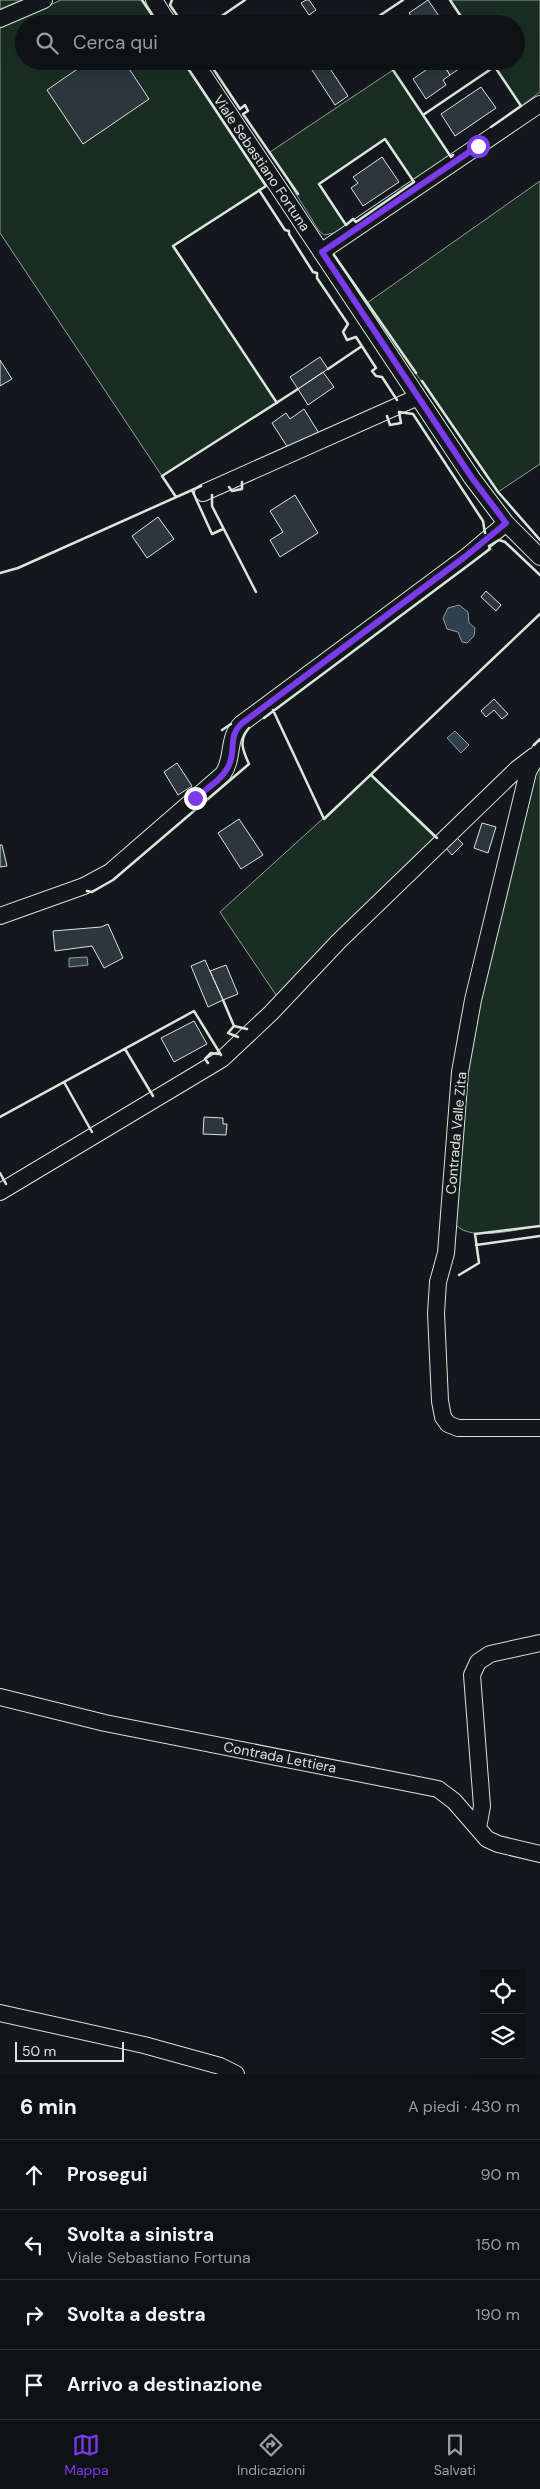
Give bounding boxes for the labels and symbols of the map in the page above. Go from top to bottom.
street label: Viale Sebastiano Fortuna [210,91,314,235]
route start [467,135,490,158]
route end [184,787,207,810]
street label: Contrada Valle Zita [442,1071,470,1195]
street label: Contrada Lettiera [222,1737,338,1777]
scale bar [15,2039,124,2062]

